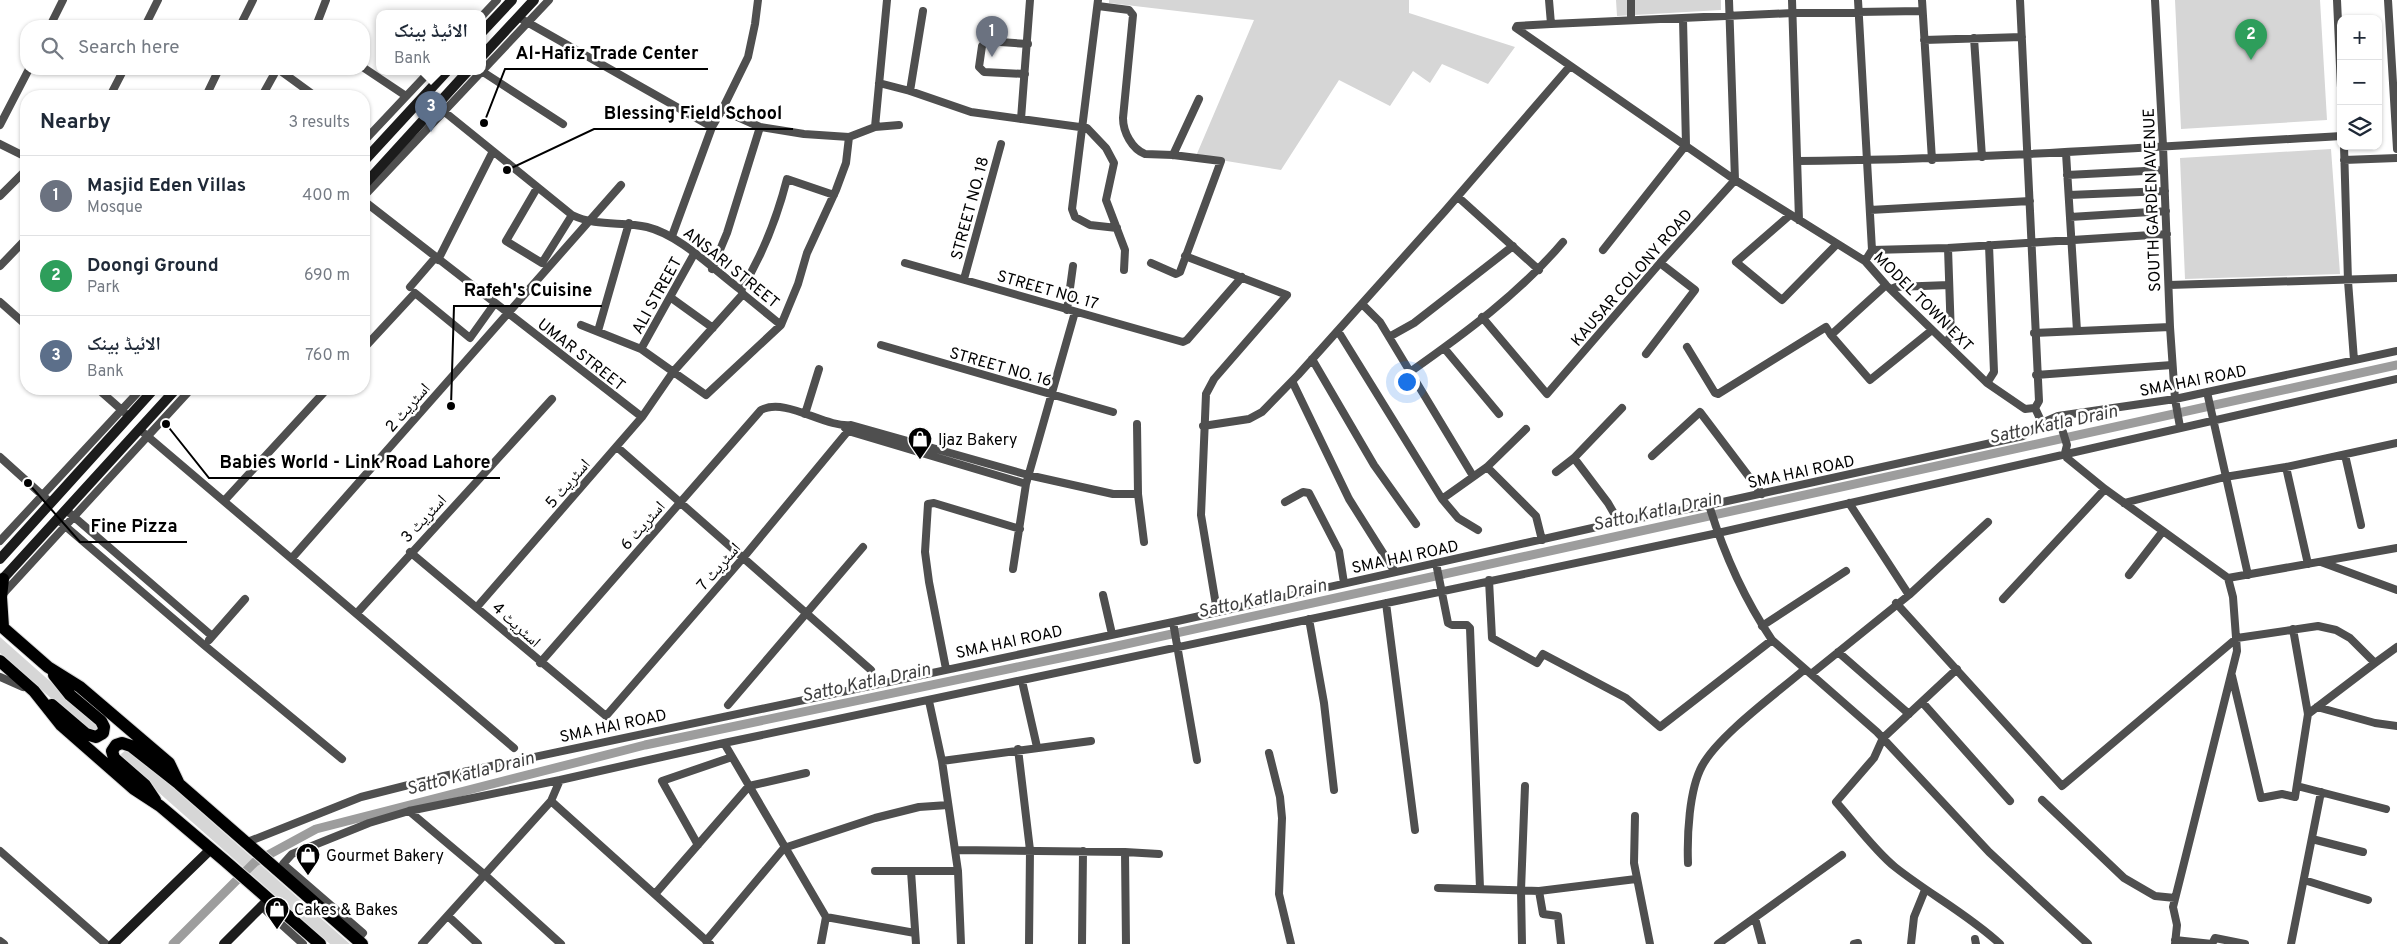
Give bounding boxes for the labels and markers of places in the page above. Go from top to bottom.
pin: 1 [976,16,1008,57]
pin: 2 [2235,19,2267,60]
callout: Al-Hafiz Trade Center [505,36,708,69]
pin: 3 [415,91,447,132]
callout: Blessing Field School [594,96,793,129]
callout: Rafeh's Cuisine [454,273,602,306]
shop icon: Ijaz Bakery [907,426,933,460]
place label: Ijaz Bakery [938,431,1018,451]
callout: Babies World - Link Road Lahore [209,445,500,478]
callout: Fine Pizza [80,509,187,542]
shop icon: Gourmet Bakery [295,842,321,876]
place label: Gourmet Bakery [326,847,444,867]
shop icon: Cakes & Bakes [264,896,290,930]
place label: Cakes & Bakes [294,901,398,921]

